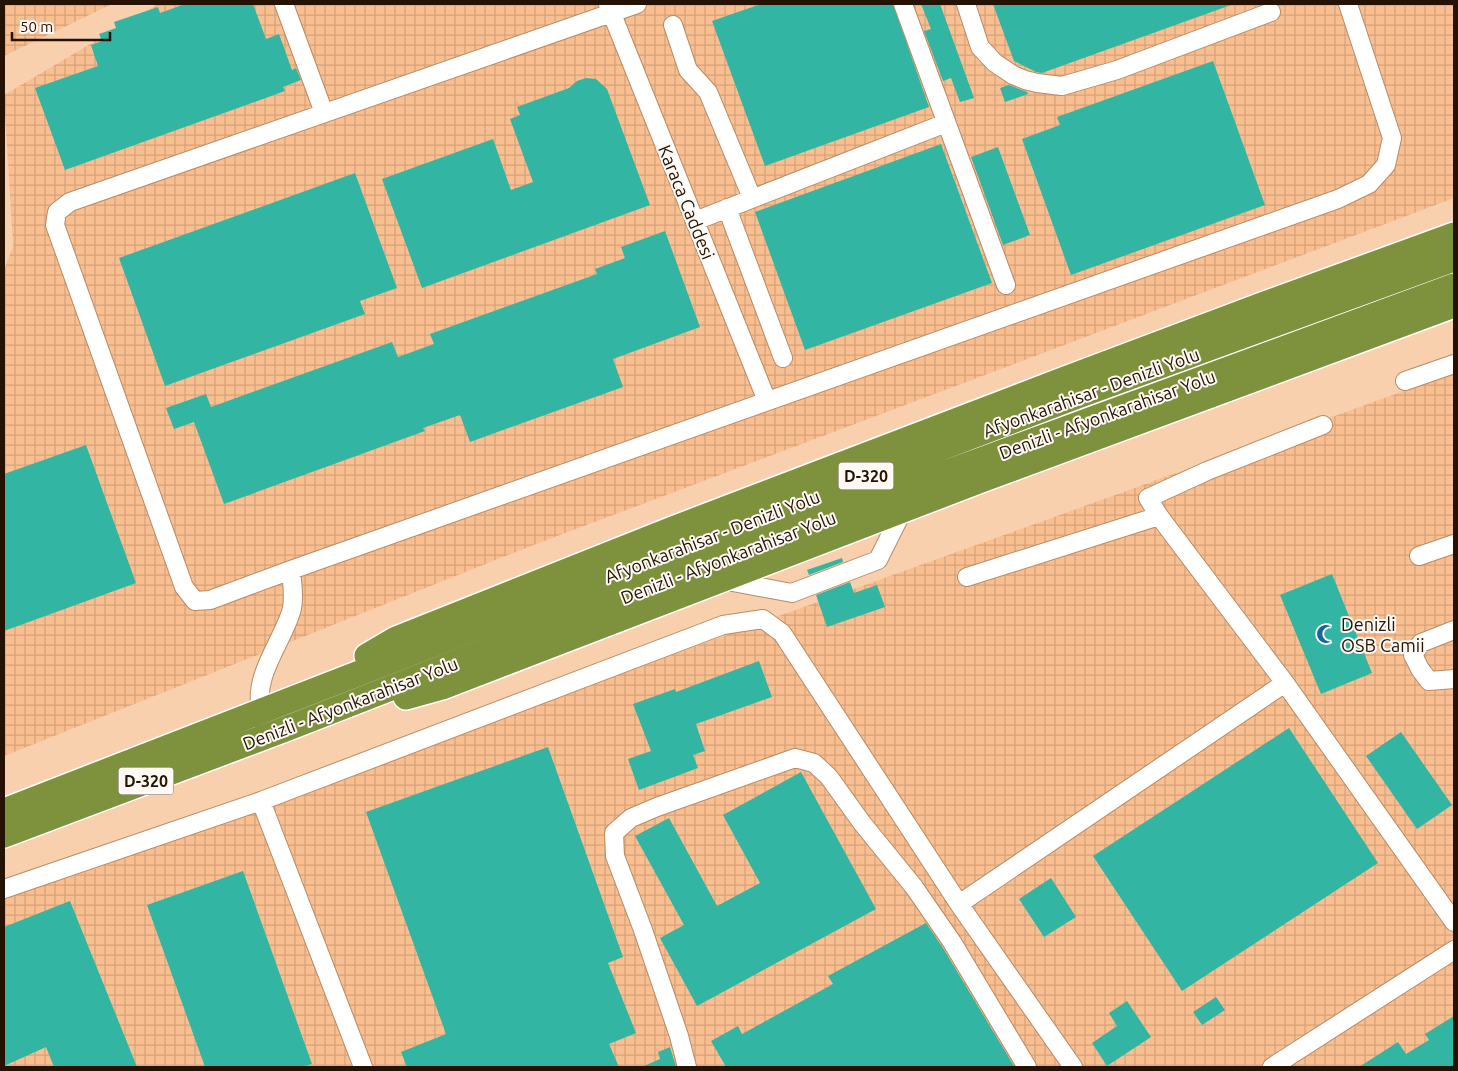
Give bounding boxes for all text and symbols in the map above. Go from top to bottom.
scale bar [12,10,110,42]
text: 50 m [20,18,53,35]
street label: Karaca Caddesi [655,142,719,262]
street label: Afyonkarahisar - Denizli Yolu [980,343,1202,441]
street label: Denizli - Afyonkarahisar Yolu [996,365,1218,463]
road number: D-320 [838,462,894,490]
street label: Afyonkarahisar - Denizli Yolu [602,486,822,586]
street label: Denizli - Afyonkarahisar Yolu [618,507,838,607]
place label: Denizli OSB Camii [1341,614,1425,655]
mosque icon: Denizli OSB Camii [1315,623,1337,645]
street label: Denizli - Afyonkarahisar Yolu [240,653,460,753]
road number: D-320 [118,768,174,794]

